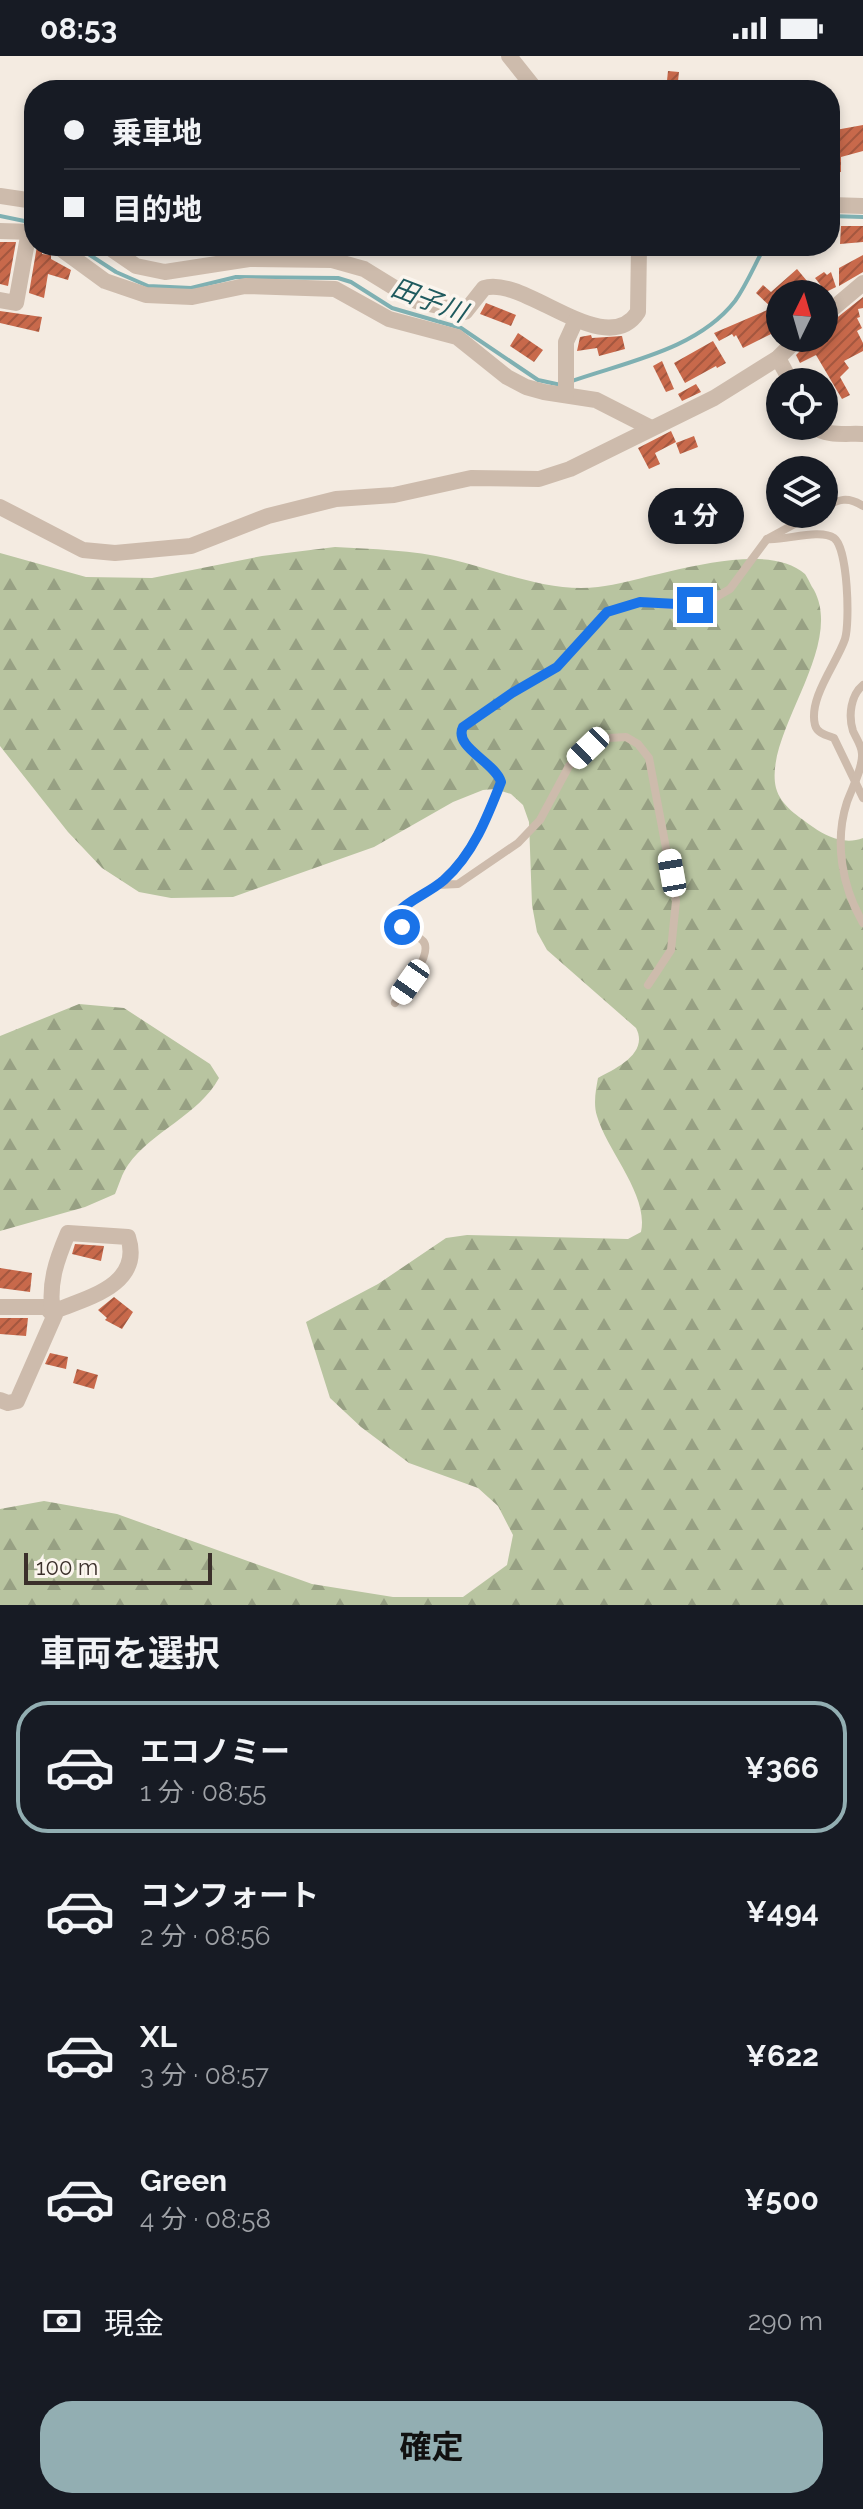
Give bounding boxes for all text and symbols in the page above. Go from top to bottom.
text: 08:53 [40,11,117,46]
text: 乗車地 [112,115,202,150]
text: 目的地 [112,192,202,227]
water label: 田子川 [387,272,474,329]
north arrow [766,280,838,352]
map controls [766,280,838,528]
button: locate [766,368,838,440]
button: layers [766,456,838,528]
callout: 1 分 [647,489,743,545]
text: 1 分 [673,501,719,531]
route end [677,587,713,623]
car [562,723,614,773]
car [656,847,688,899]
route start [384,909,420,945]
car [386,955,434,1009]
scale bar [24,1549,212,1585]
text: 100 m [36,1554,98,1580]
text: 車両を選択 [40,1632,220,1674]
icon: car [44,1731,116,1803]
text: エコノミー [140,1734,290,1769]
text: ¥366 [744,1750,819,1785]
text: 1 分 · 08:55 [140,1777,267,1807]
icon: car [44,1875,116,1947]
text: コンフォート [140,1878,319,1913]
text: ¥494 [746,1894,819,1929]
text: 2 分 · 08:56 [140,1921,270,1951]
icon: car [44,2019,116,2091]
text: XL [140,2019,177,2054]
text: ¥622 [746,2038,819,2073]
text: 3 分 · 08:57 [140,2060,269,2090]
icon: car [44,2163,116,2235]
text: Green [140,2163,227,2198]
text: ¥500 [744,2182,819,2217]
text: 4 分 · 08:58 [140,2204,271,2234]
icon: cash [40,2299,84,2343]
text: 現金 [104,2306,164,2341]
text: 290 m [748,2306,823,2336]
button: 確定 [40,2401,823,2493]

